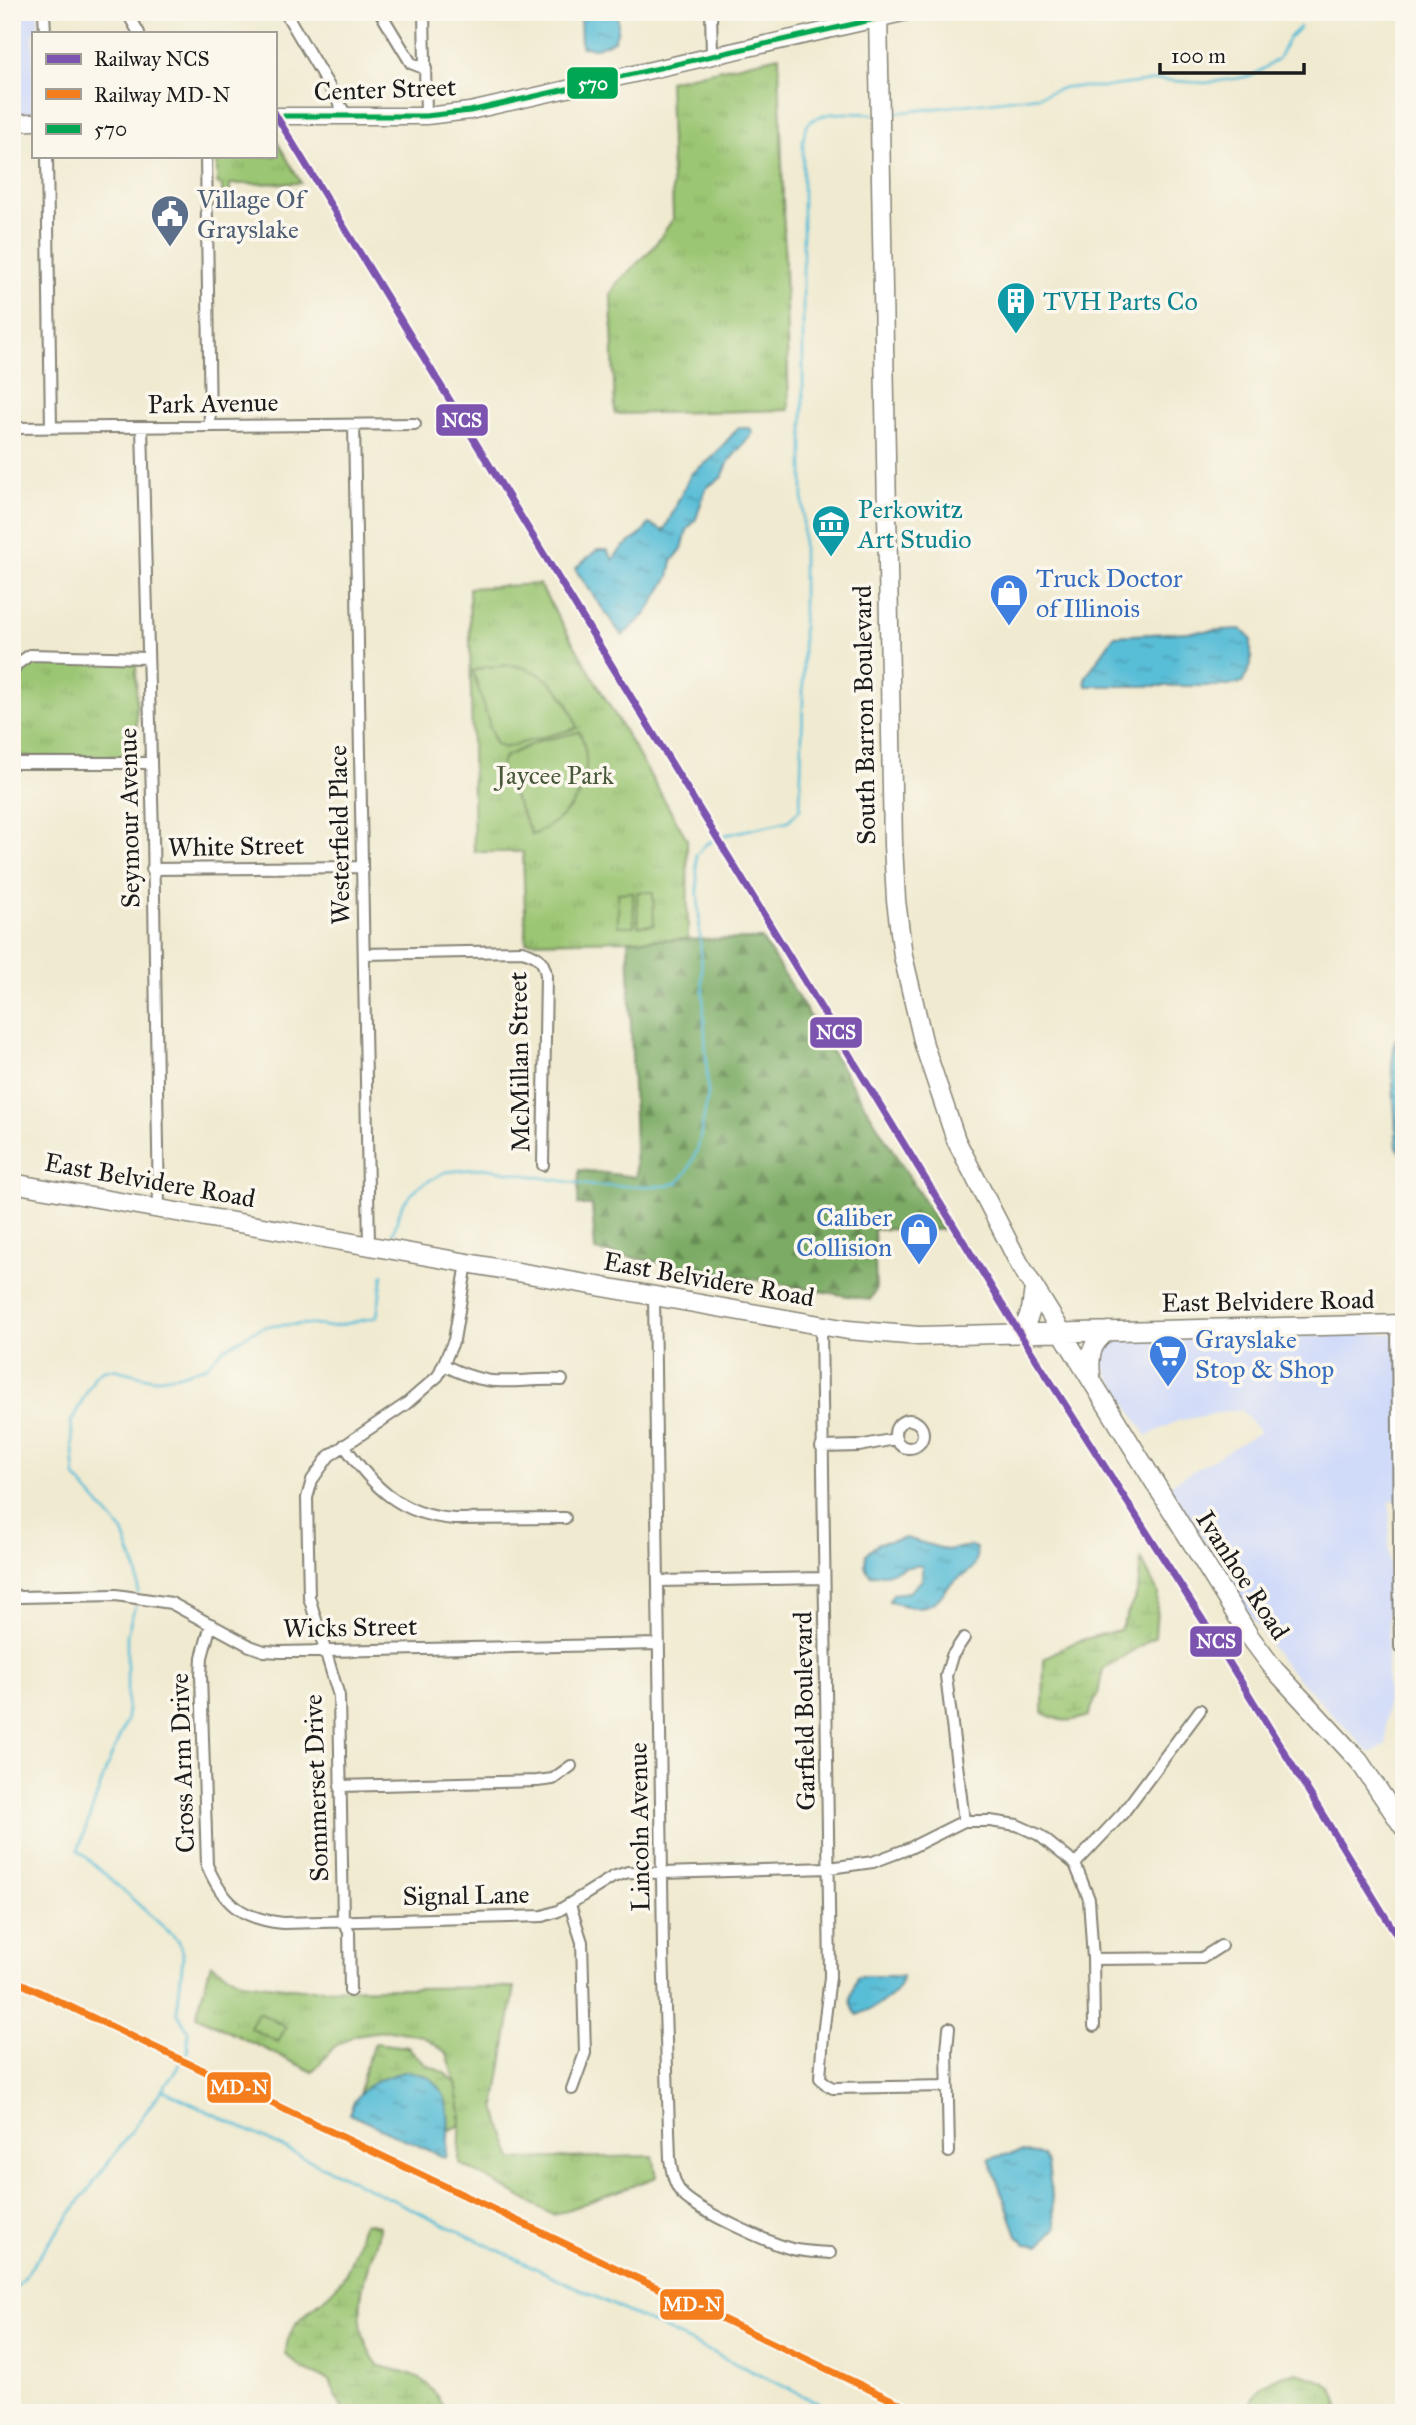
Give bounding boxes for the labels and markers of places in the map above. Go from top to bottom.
place label: Village Of Grayslake [196,183,309,245]
public building icon: Village Of Grayslake [149,193,191,248]
building icon: TVH Parts Co [995,280,1037,335]
place label: TVH Parts Co [1043,285,1198,317]
place label: Perkowitz Art Studio [857,493,971,555]
museum icon: Perkowitz Art Studio [810,503,852,558]
place label: Truck Doctor of Illinois [1036,562,1183,624]
shop icon: Truck Doctor of Illinois [988,572,1030,627]
place label: Caliber Collision [796,1201,892,1263]
shop icon: Caliber Collision [898,1211,940,1266]
place label: Grayslake Stop & Shop [1195,1323,1334,1385]
supermarket icon: Grayslake Stop & Shop [1147,1333,1189,1388]

